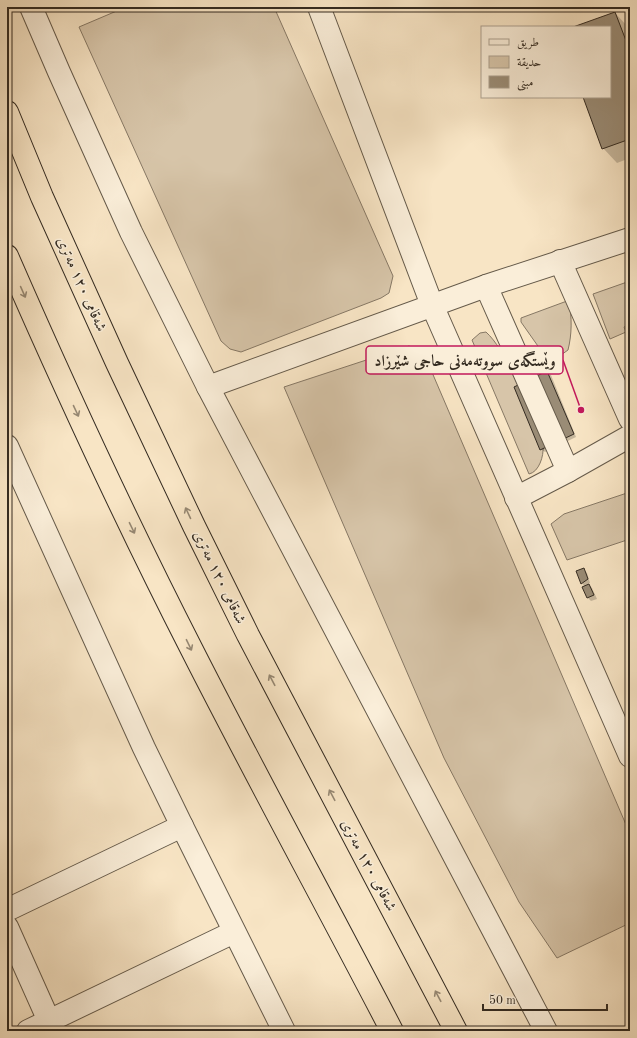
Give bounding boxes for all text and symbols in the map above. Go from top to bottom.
legend [481,26,611,98]
text: طريق [517,37,539,50]
text: حديقة [517,57,541,70]
text: مبنى [517,77,533,91]
street label: شەقامی ١٢٠ مەتری [53,235,108,334]
one-way arrow [20,286,27,298]
callout: وێستگەی سووتەمەنی حاجی شێرزاد [366,346,563,374]
text: وێستگەی سووتەمەنی حاجی شێرزاد [374,350,556,371]
one-way arrow [73,404,80,416]
one-way arrow [184,508,191,520]
one-way arrow [129,522,136,534]
street label: شەقامی ١٢٠ مەتری [190,529,248,627]
one-way arrow [186,638,193,650]
one-way arrow [267,674,275,686]
one-way arrow [328,789,336,801]
street label: شەقامی ١٢٠ مەتری [337,817,398,914]
scale bar [483,986,607,1012]
one-way arrow [434,991,441,1003]
text: 50 m [489,994,516,1007]

